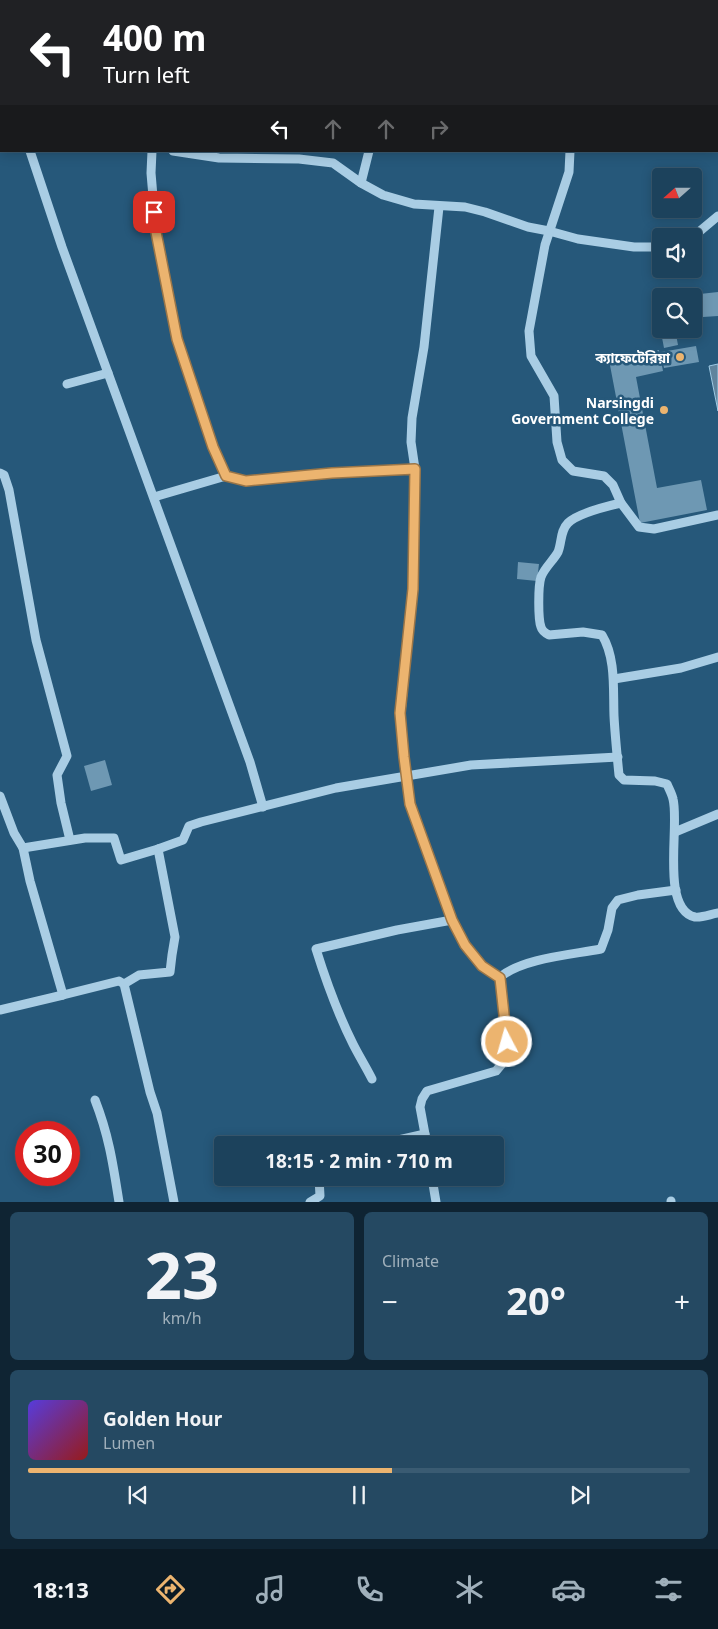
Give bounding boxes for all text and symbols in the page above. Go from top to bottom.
text: 400 m [103,14,206,61]
icon: left [20,20,85,85]
text: Turn left [103,59,190,89]
icon: left [266,115,294,143]
icon: ahead [319,115,347,143]
icon: ahead [372,115,400,143]
icon: right [425,115,453,143]
north arrow [652,168,702,218]
map controls [652,168,702,338]
pin [133,191,175,233]
icon: arrive [140,198,168,226]
button: sound [652,228,702,278]
button: search [652,288,702,338]
place label: ক্যাফেটেরিয়া [594,348,671,367]
marker: ক্যাফেটেরিয়া [674,351,686,363]
place label: Narsingdi Government College [511,393,654,428]
marker: Narsingdi Government College [658,404,670,416]
position arrow [480,1015,532,1067]
speed limit sign: 30 [15,1121,80,1186]
text: 18:15 · 2 min · 710 m [265,1148,453,1174]
text: 23 [145,1230,219,1318]
text: Climate [382,1250,439,1272]
text: 20° [506,1274,566,1326]
text: − [382,1282,398,1320]
text: + [674,1282,690,1320]
text: km/h [162,1307,202,1329]
text: Golden Hour [103,1406,222,1432]
text: Lumen [103,1432,155,1454]
icon: previous [124,1481,152,1509]
icon: pause [345,1481,373,1509]
icon: next [566,1481,594,1509]
icon: directions [153,1572,188,1607]
icon: music [253,1572,288,1607]
icon: phone [352,1572,387,1607]
icon: climate [452,1572,487,1607]
icon: car [551,1572,586,1607]
icon: filters [651,1572,686,1607]
text: 18:13 [32,1574,89,1604]

